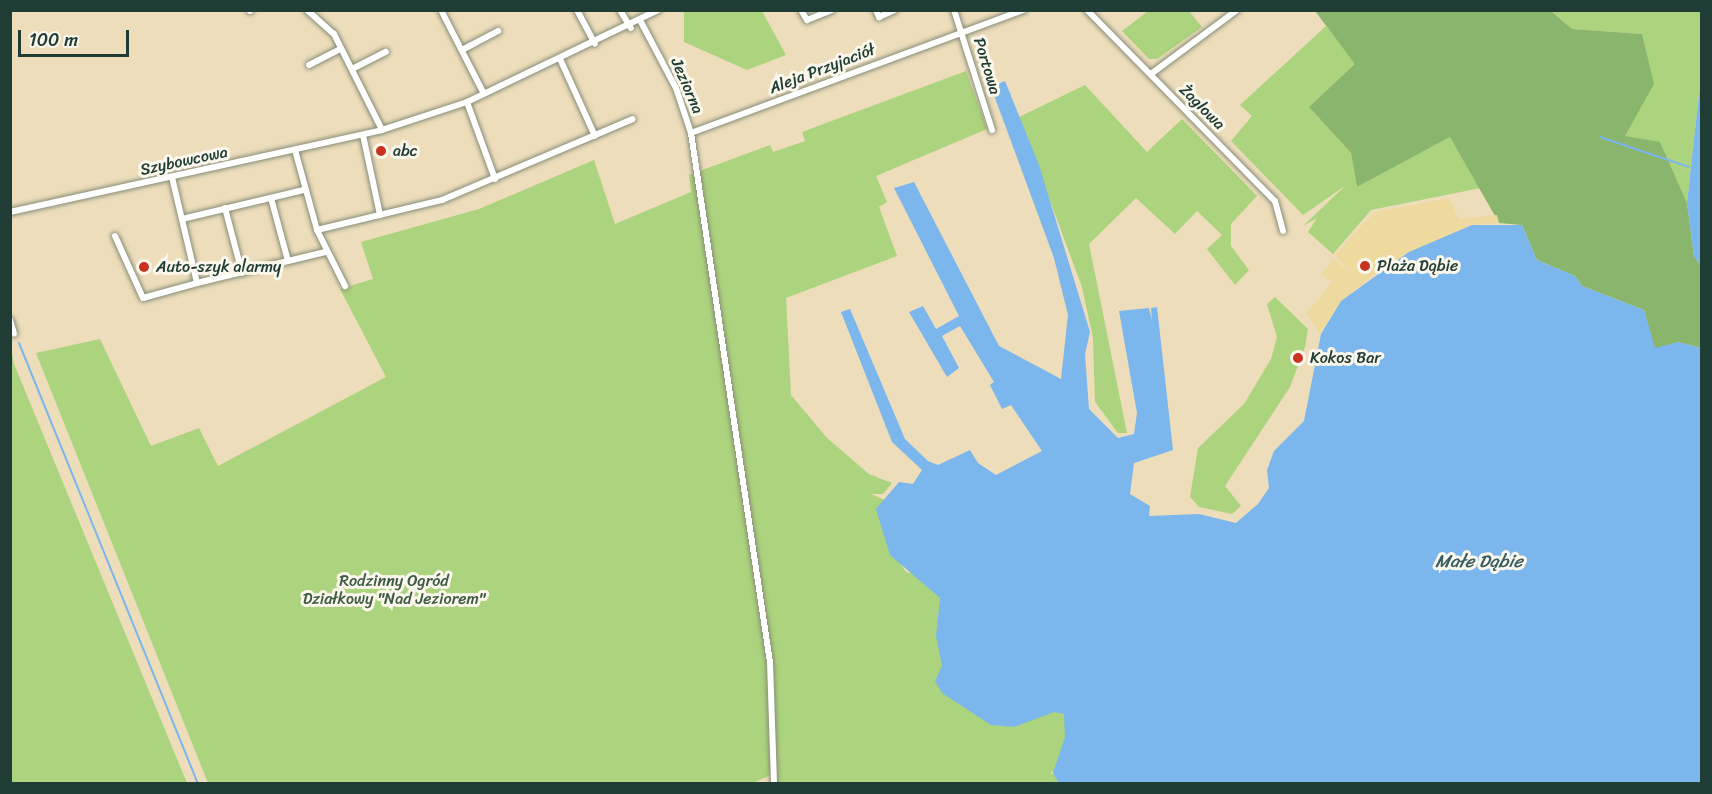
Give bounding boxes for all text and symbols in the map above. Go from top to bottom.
scale bar [21,18,132,56]
text: 100 m [29,24,78,56]
street label: Portowa [969,35,1005,97]
street label: Aleja Przyjaciół [766,40,878,98]
street label: Jeziorna [667,55,707,117]
street label: Żaglowa [1175,80,1229,134]
place label: abc [393,141,418,161]
street label: Szybowcowa [139,142,229,180]
marker: abc [374,144,388,158]
place label: Plaża Dąbie [1377,256,1458,276]
place label: Auto-szyk alarmy [156,257,281,277]
marker: Plaża Dąbie [1358,259,1372,273]
marker: Auto-szyk alarmy [137,260,151,274]
place label: Kokos Bar [1310,348,1381,368]
marker: Kokos Bar [1291,351,1305,365]
water label: Małe Dąbie [1435,550,1523,572]
park label: Rodzinny Ogród Działkowy "Nad Jeziorem" [303,571,485,609]

